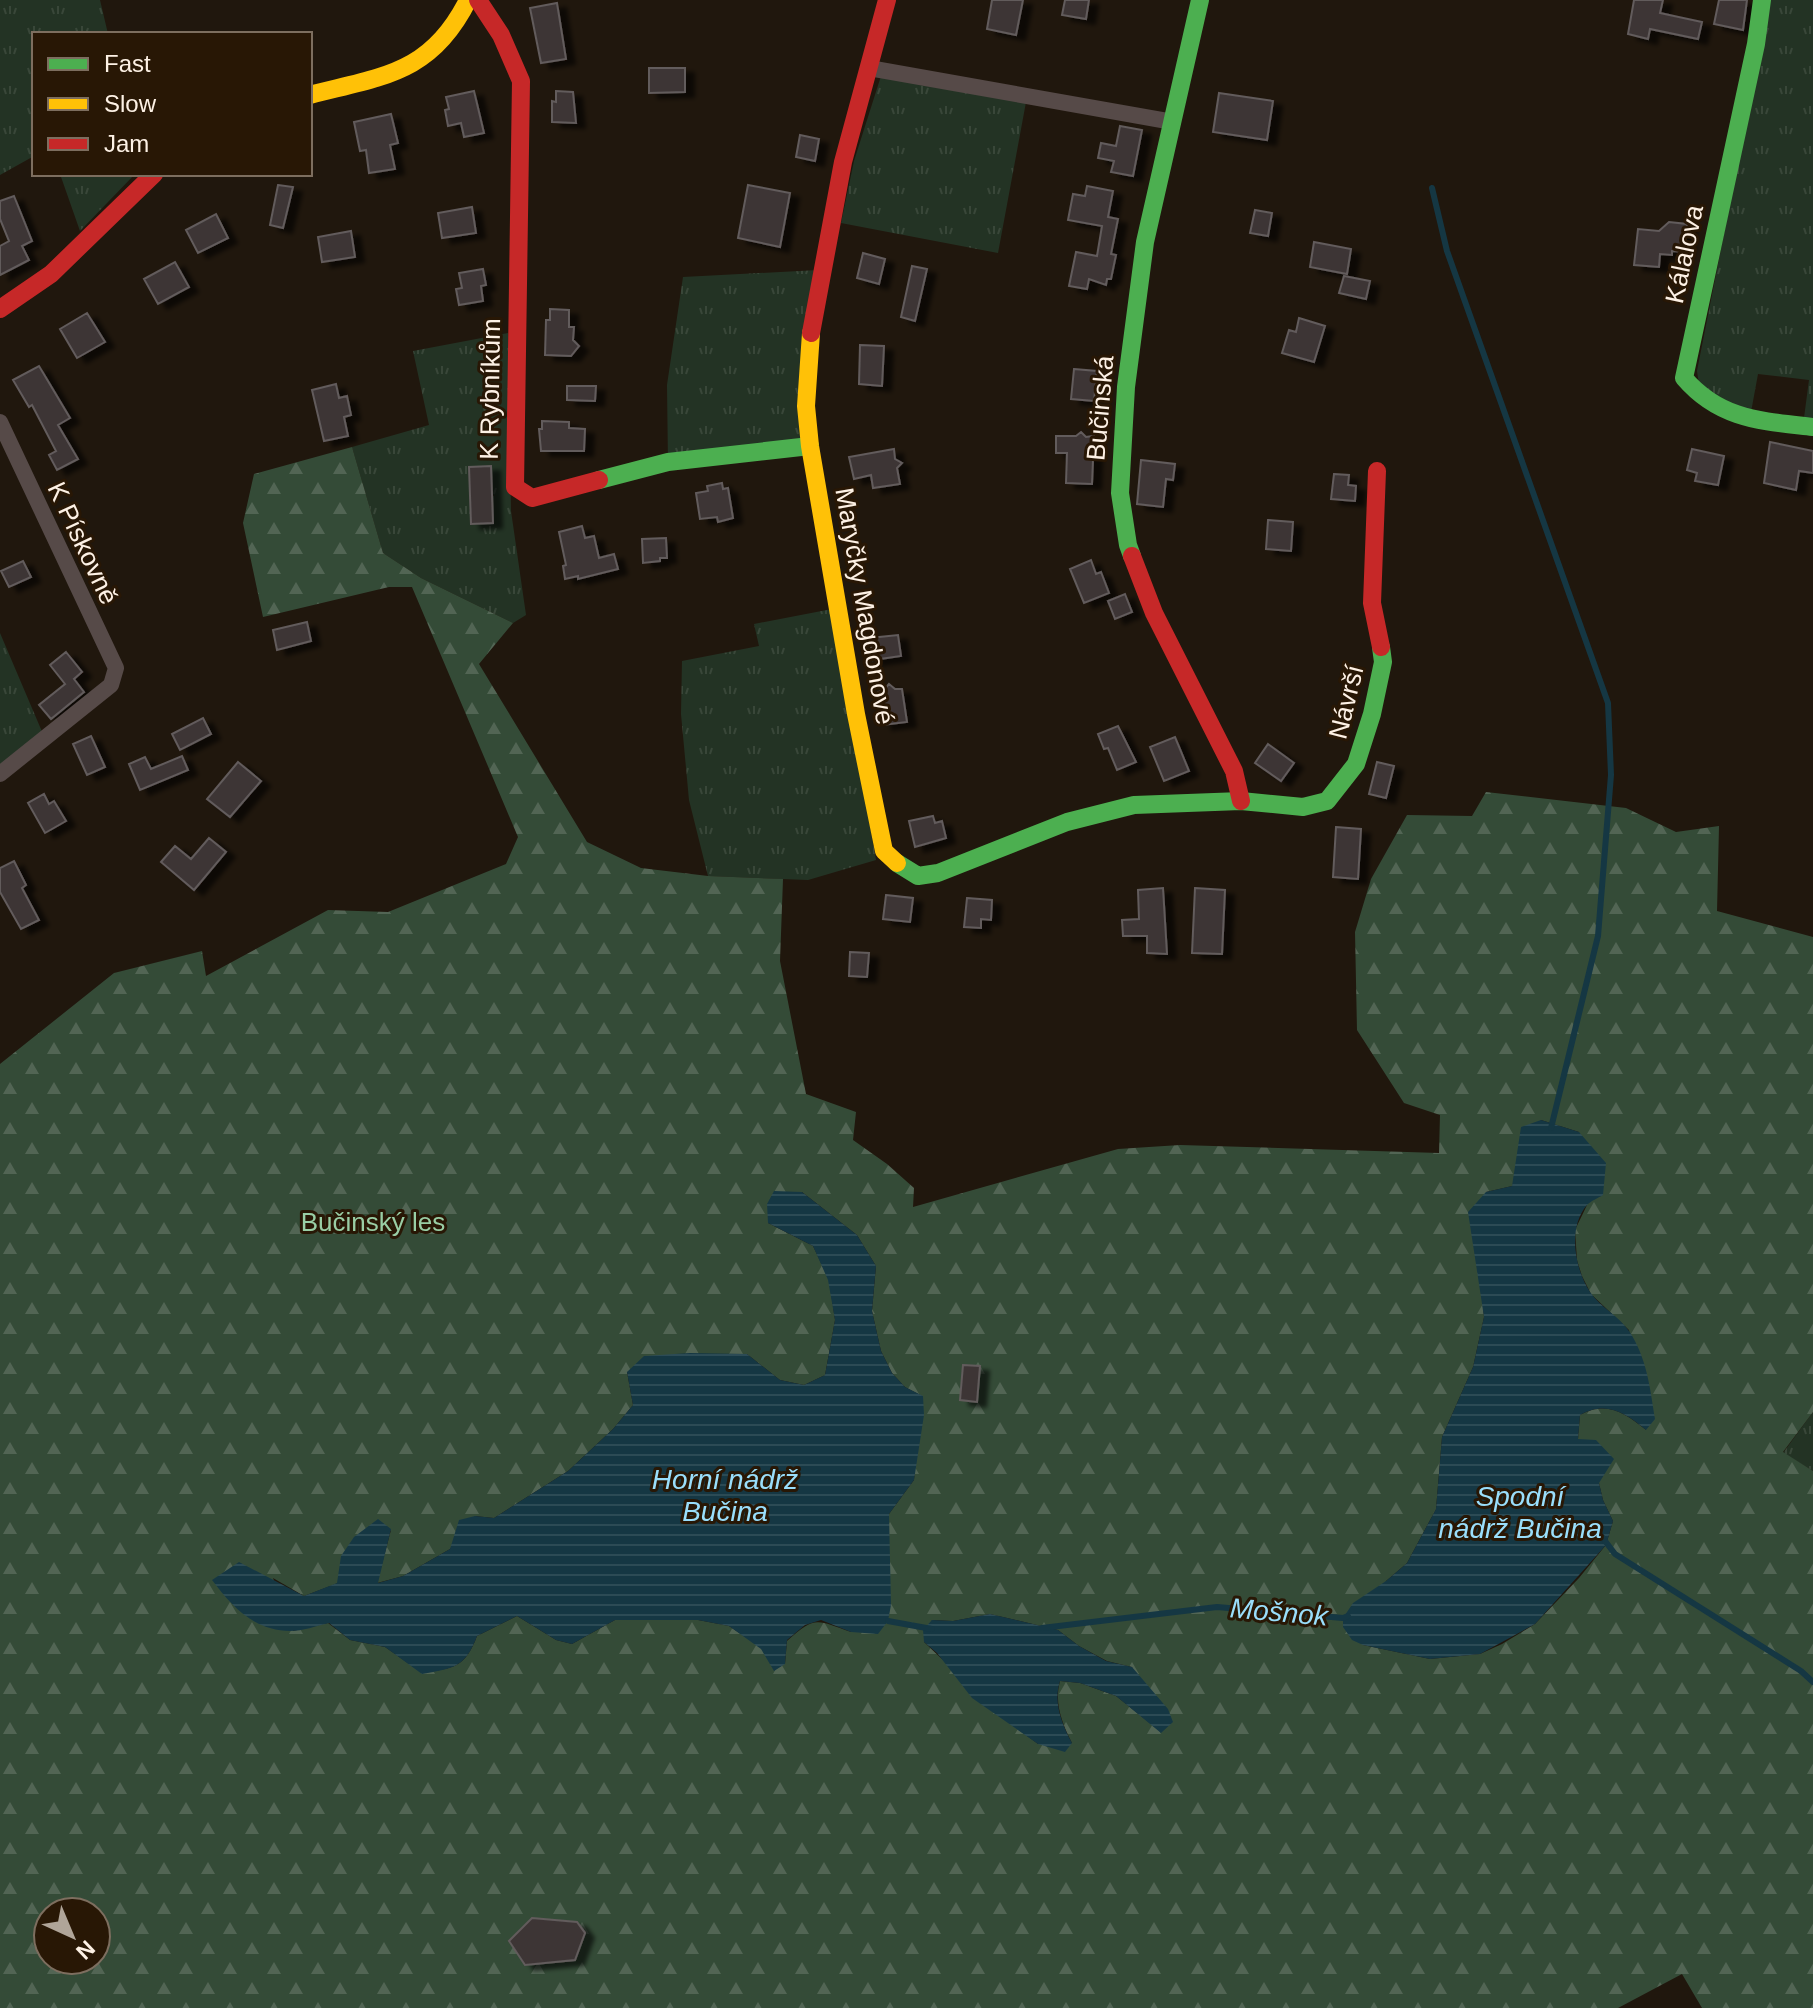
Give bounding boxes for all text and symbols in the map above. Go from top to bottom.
legend [32,32,312,176]
text: Fast [104,50,151,77]
text: Slow [104,90,157,117]
text: Jam [104,130,149,157]
street label: Kálalova [1659,202,1709,306]
street label: K Rybníkům [474,318,506,460]
street label: Bučinská [1080,354,1120,462]
street label: K Pískovně [42,477,124,609]
street label: Maryčky Magdonové [829,485,901,727]
street label: Návrší [1322,661,1370,742]
park label: Bučinský les [301,1207,445,1237]
water label: Horní nádrž Bučina [652,1464,798,1527]
water label: Spodní nádrž Bučina [1438,1481,1602,1544]
water label: Mošnok [1229,1592,1331,1632]
north arrow [32,1896,112,1976]
text: N [71,1936,100,1965]

